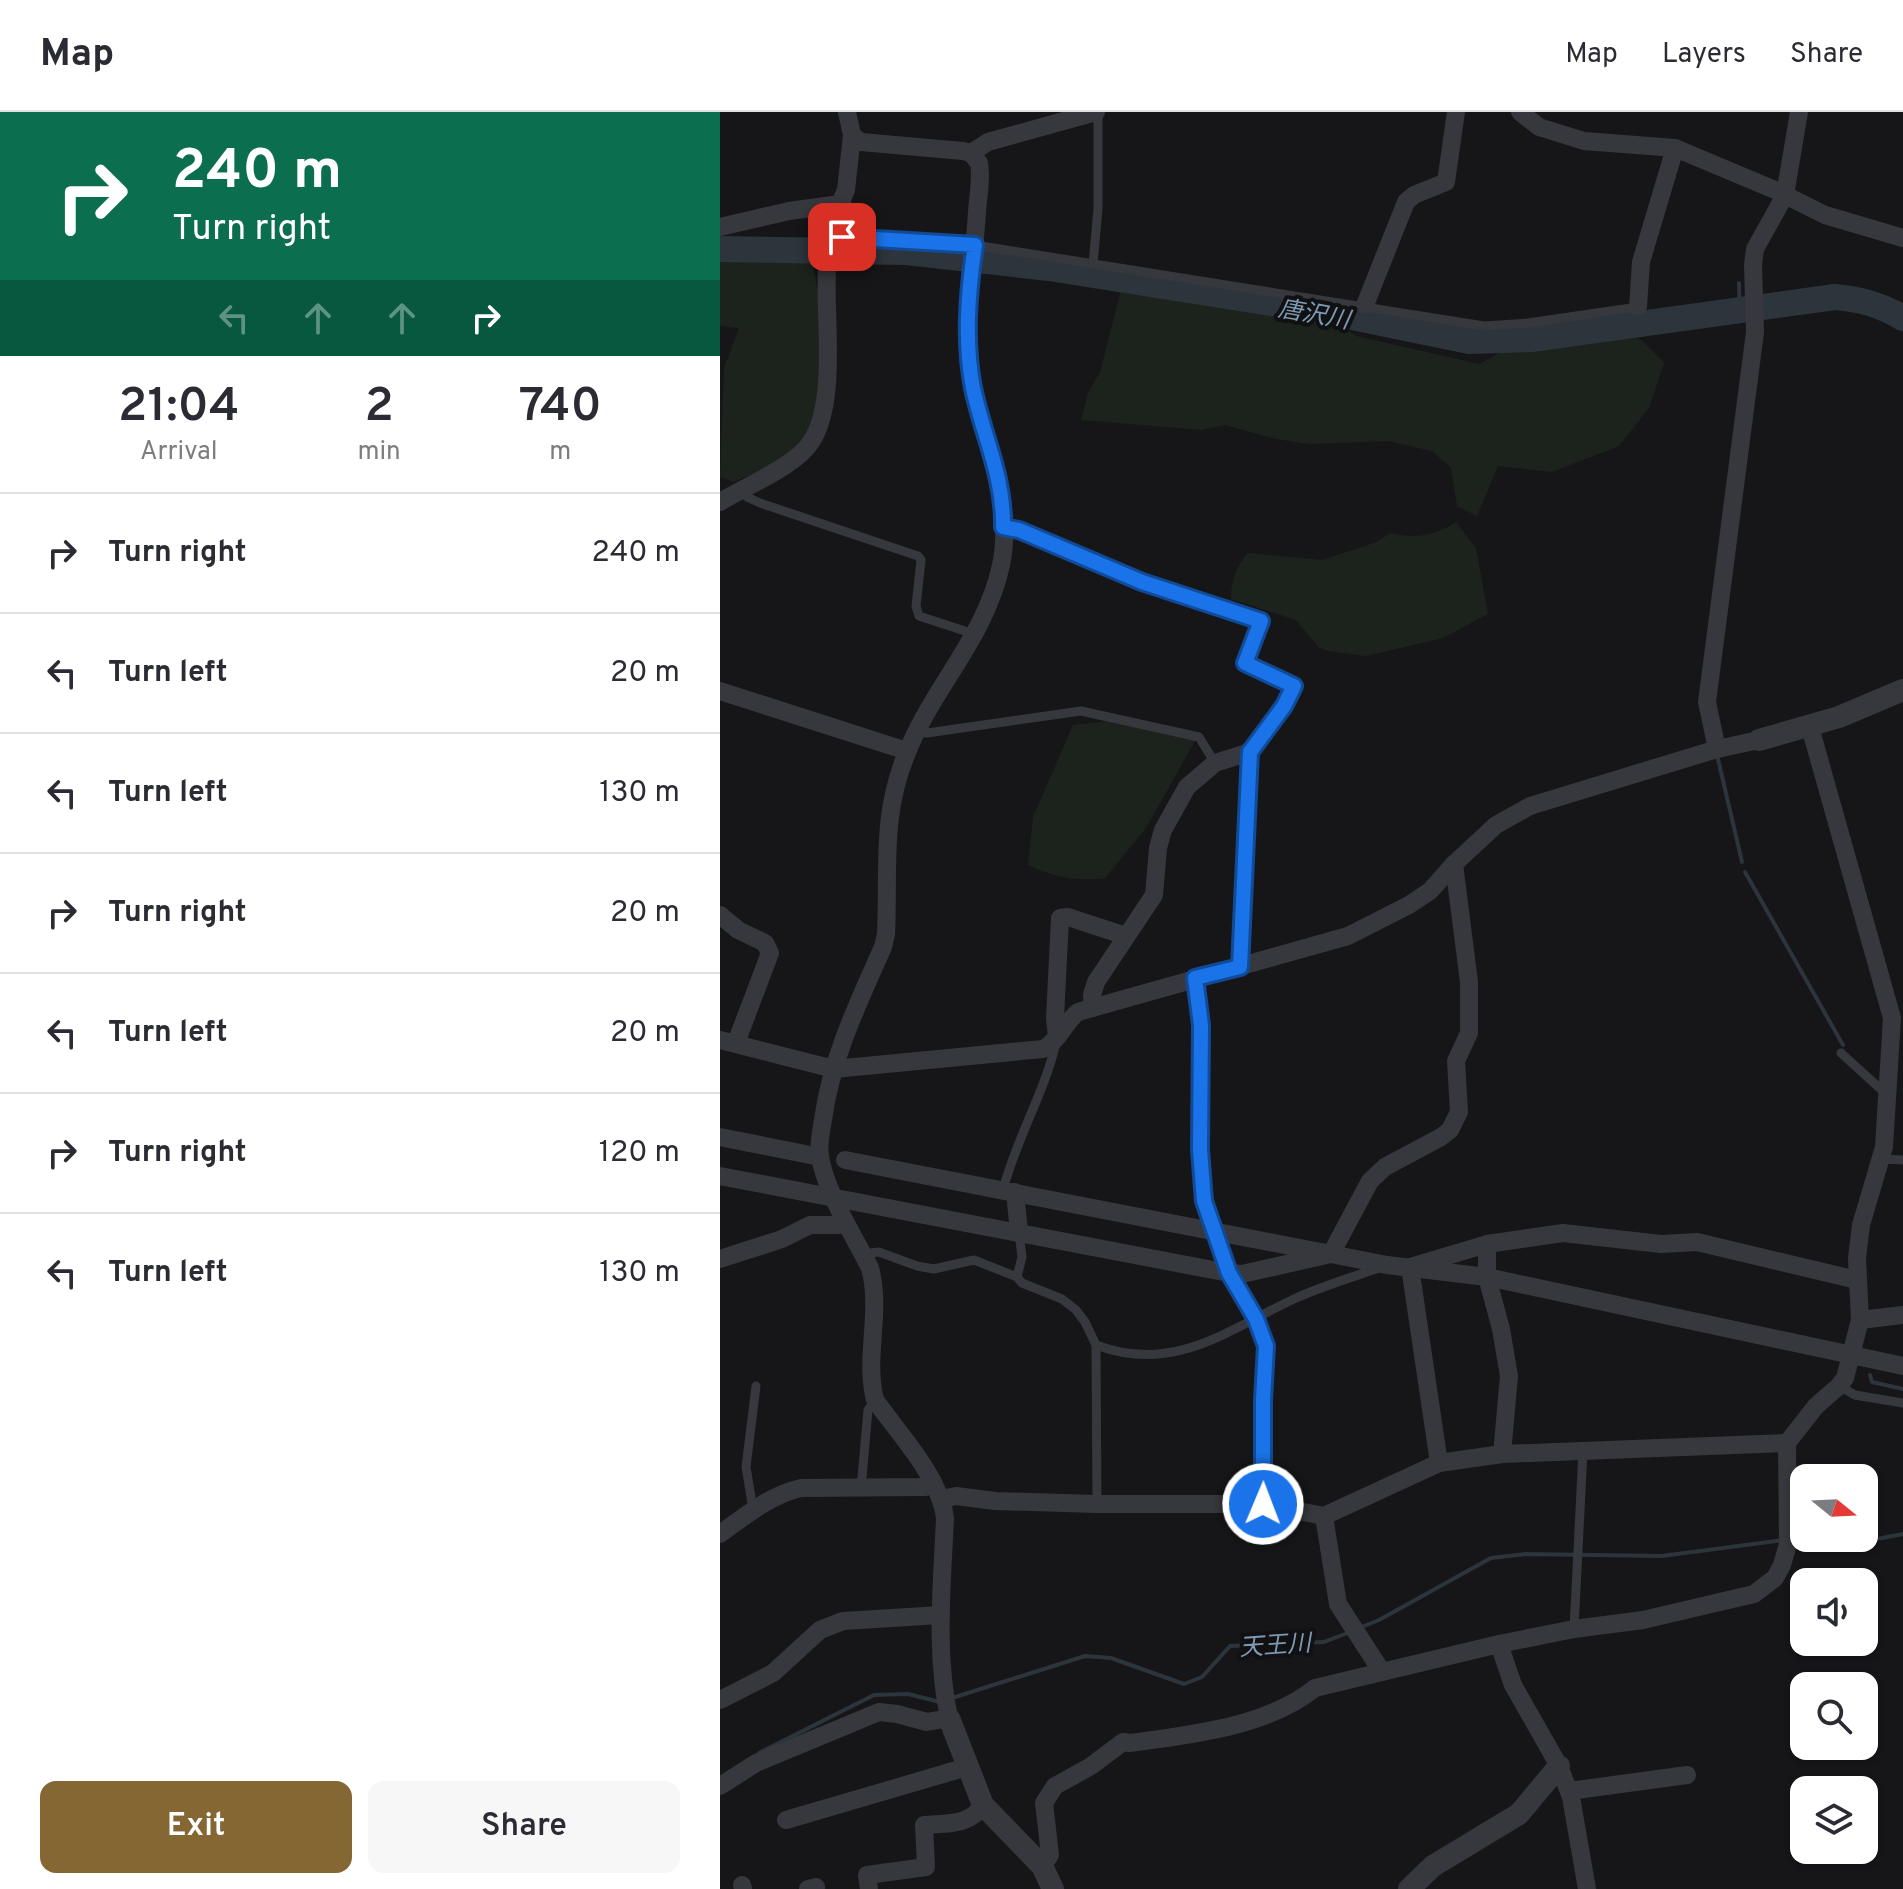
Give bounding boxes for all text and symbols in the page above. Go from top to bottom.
text: Map [40,31,114,80]
text: Map [1565,37,1618,73]
text: Layers [1662,37,1746,73]
text: Share [1790,37,1863,73]
text: 240 m [172,138,342,208]
icon: right [40,144,144,248]
pin [808,203,876,271]
text: Turn right [172,207,331,253]
icon: arrive [820,215,864,259]
water label: 唐沢川 [1276,295,1355,338]
icon: left [212,296,256,340]
icon: ahead [296,296,340,340]
icon: ahead [380,296,424,340]
icon: right [464,296,508,340]
text: 21:04 [118,378,239,438]
text: 2 [364,378,394,438]
text: 740 [519,378,602,438]
text: Arrival [140,436,217,469]
text: min [357,436,401,469]
text: m [549,436,571,469]
icon: right [40,531,84,575]
text: Turn right [108,535,246,572]
text: 240 m [592,535,680,572]
icon: left [40,651,84,695]
text: Turn left [108,655,228,692]
text: 20 m [610,655,680,692]
icon: left [40,771,84,815]
text: Turn left [108,775,228,812]
text: 130 m [599,775,680,812]
icon: right [40,891,84,935]
text: Turn right [108,895,246,932]
text: 20 m [610,895,680,932]
icon: left [40,1011,84,1055]
text: Turn left [108,1015,228,1052]
text: 20 m [610,1015,680,1052]
icon: right [40,1131,84,1175]
text: Turn right [108,1135,246,1172]
text: 120 m [599,1135,680,1172]
icon: left [40,1251,84,1295]
text: Turn left [108,1255,228,1292]
text: 130 m [599,1255,680,1292]
position arrow [1221,1462,1305,1546]
north arrow [1790,1464,1878,1552]
map controls [1790,1464,1878,1864]
button: sound [1790,1568,1878,1656]
water label: 天王川 [1238,1629,1315,1664]
button: search [1790,1672,1878,1760]
button: layers [1790,1776,1878,1864]
button: Exit [40,1781,352,1873]
button: Share [368,1781,680,1873]

